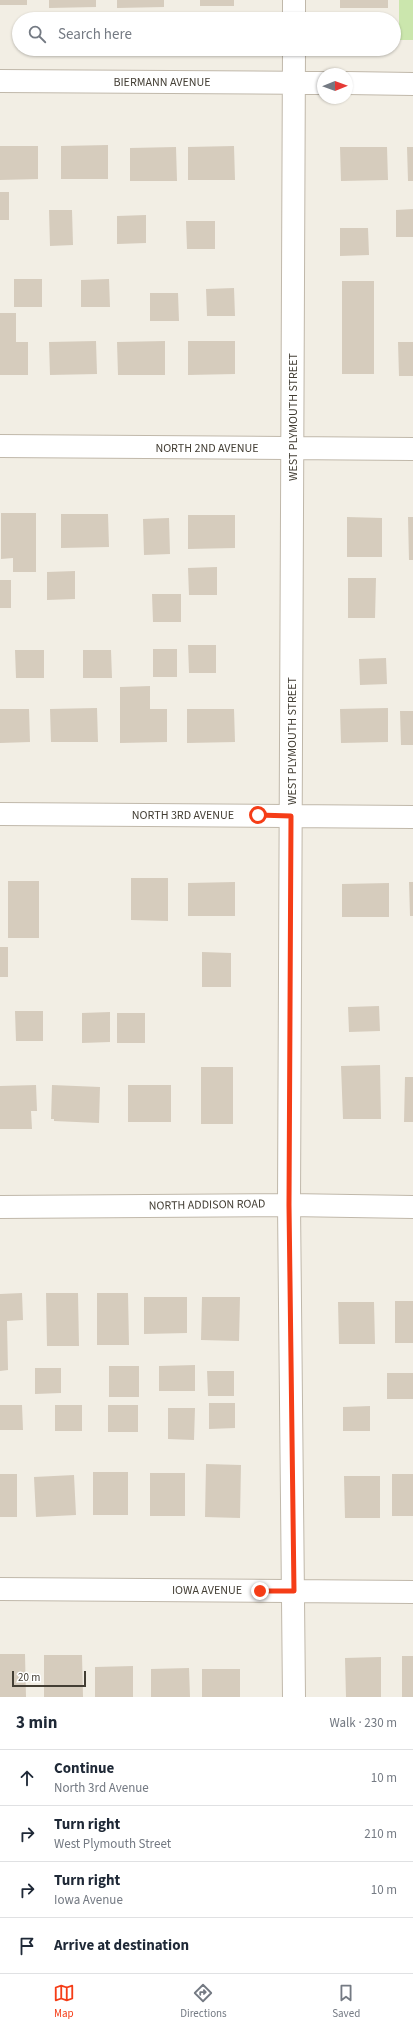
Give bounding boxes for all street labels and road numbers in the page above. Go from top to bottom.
street label: BIERMANN AVENUE [113,74,211,91]
street label: WEST PLYMOUTH STREET [285,353,302,481]
street label: NORTH 2ND AVENUE [155,440,259,457]
street label: WEST PLYMOUTH STREET [284,677,301,805]
street label: NORTH 3RD AVENUE [132,807,234,824]
street label: NORTH ADDISON ROAD [149,1195,265,1215]
street label: IOWA AVENUE [172,1582,242,1599]

